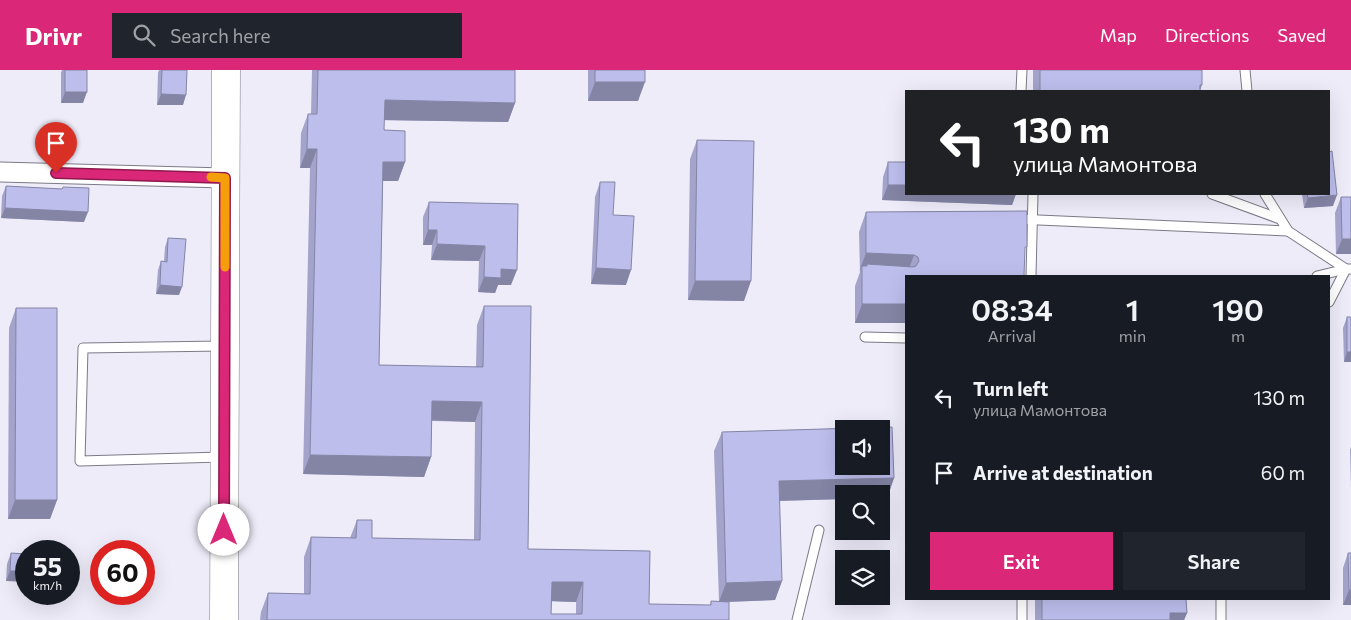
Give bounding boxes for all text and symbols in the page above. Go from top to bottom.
search box [112,13,462,58]
text: Drivr [25,21,82,50]
icon: search [130,21,158,49]
text: Search here [170,24,271,47]
text: Map [1100,24,1137,46]
text: Directions [1165,24,1249,46]
text: Saved [1277,24,1326,46]
text: 130 m [1013,107,1110,150]
icon: left [930,110,995,175]
pin [35,122,77,173]
icon: arrive [42,129,70,157]
text: улица Мамонтова [1013,150,1197,177]
text: 08:34 [971,290,1053,327]
text: 1 [1126,290,1139,327]
text: 190 [1212,290,1264,327]
text: Arrival [988,326,1036,345]
text: min [1119,326,1146,345]
text: m [1231,326,1245,345]
text: Turn left [973,377,1048,400]
icon: left [930,384,958,412]
text: 130 m [1253,386,1305,409]
text: улица Мамонтова [973,400,1107,419]
map controls [835,420,890,605]
button: sound [835,420,890,475]
icon: arrive [930,459,958,487]
text: Arrive at destination [973,461,1153,484]
text: 60 m [1261,461,1305,484]
button: search [835,485,890,540]
position arrow [197,503,249,555]
button: Exit [930,532,1113,590]
button: Share [1123,532,1305,590]
speed limit sign: 60 [90,540,155,605]
button: layers [835,550,890,605]
text: 55 [33,551,62,581]
text: km/h [33,578,62,592]

